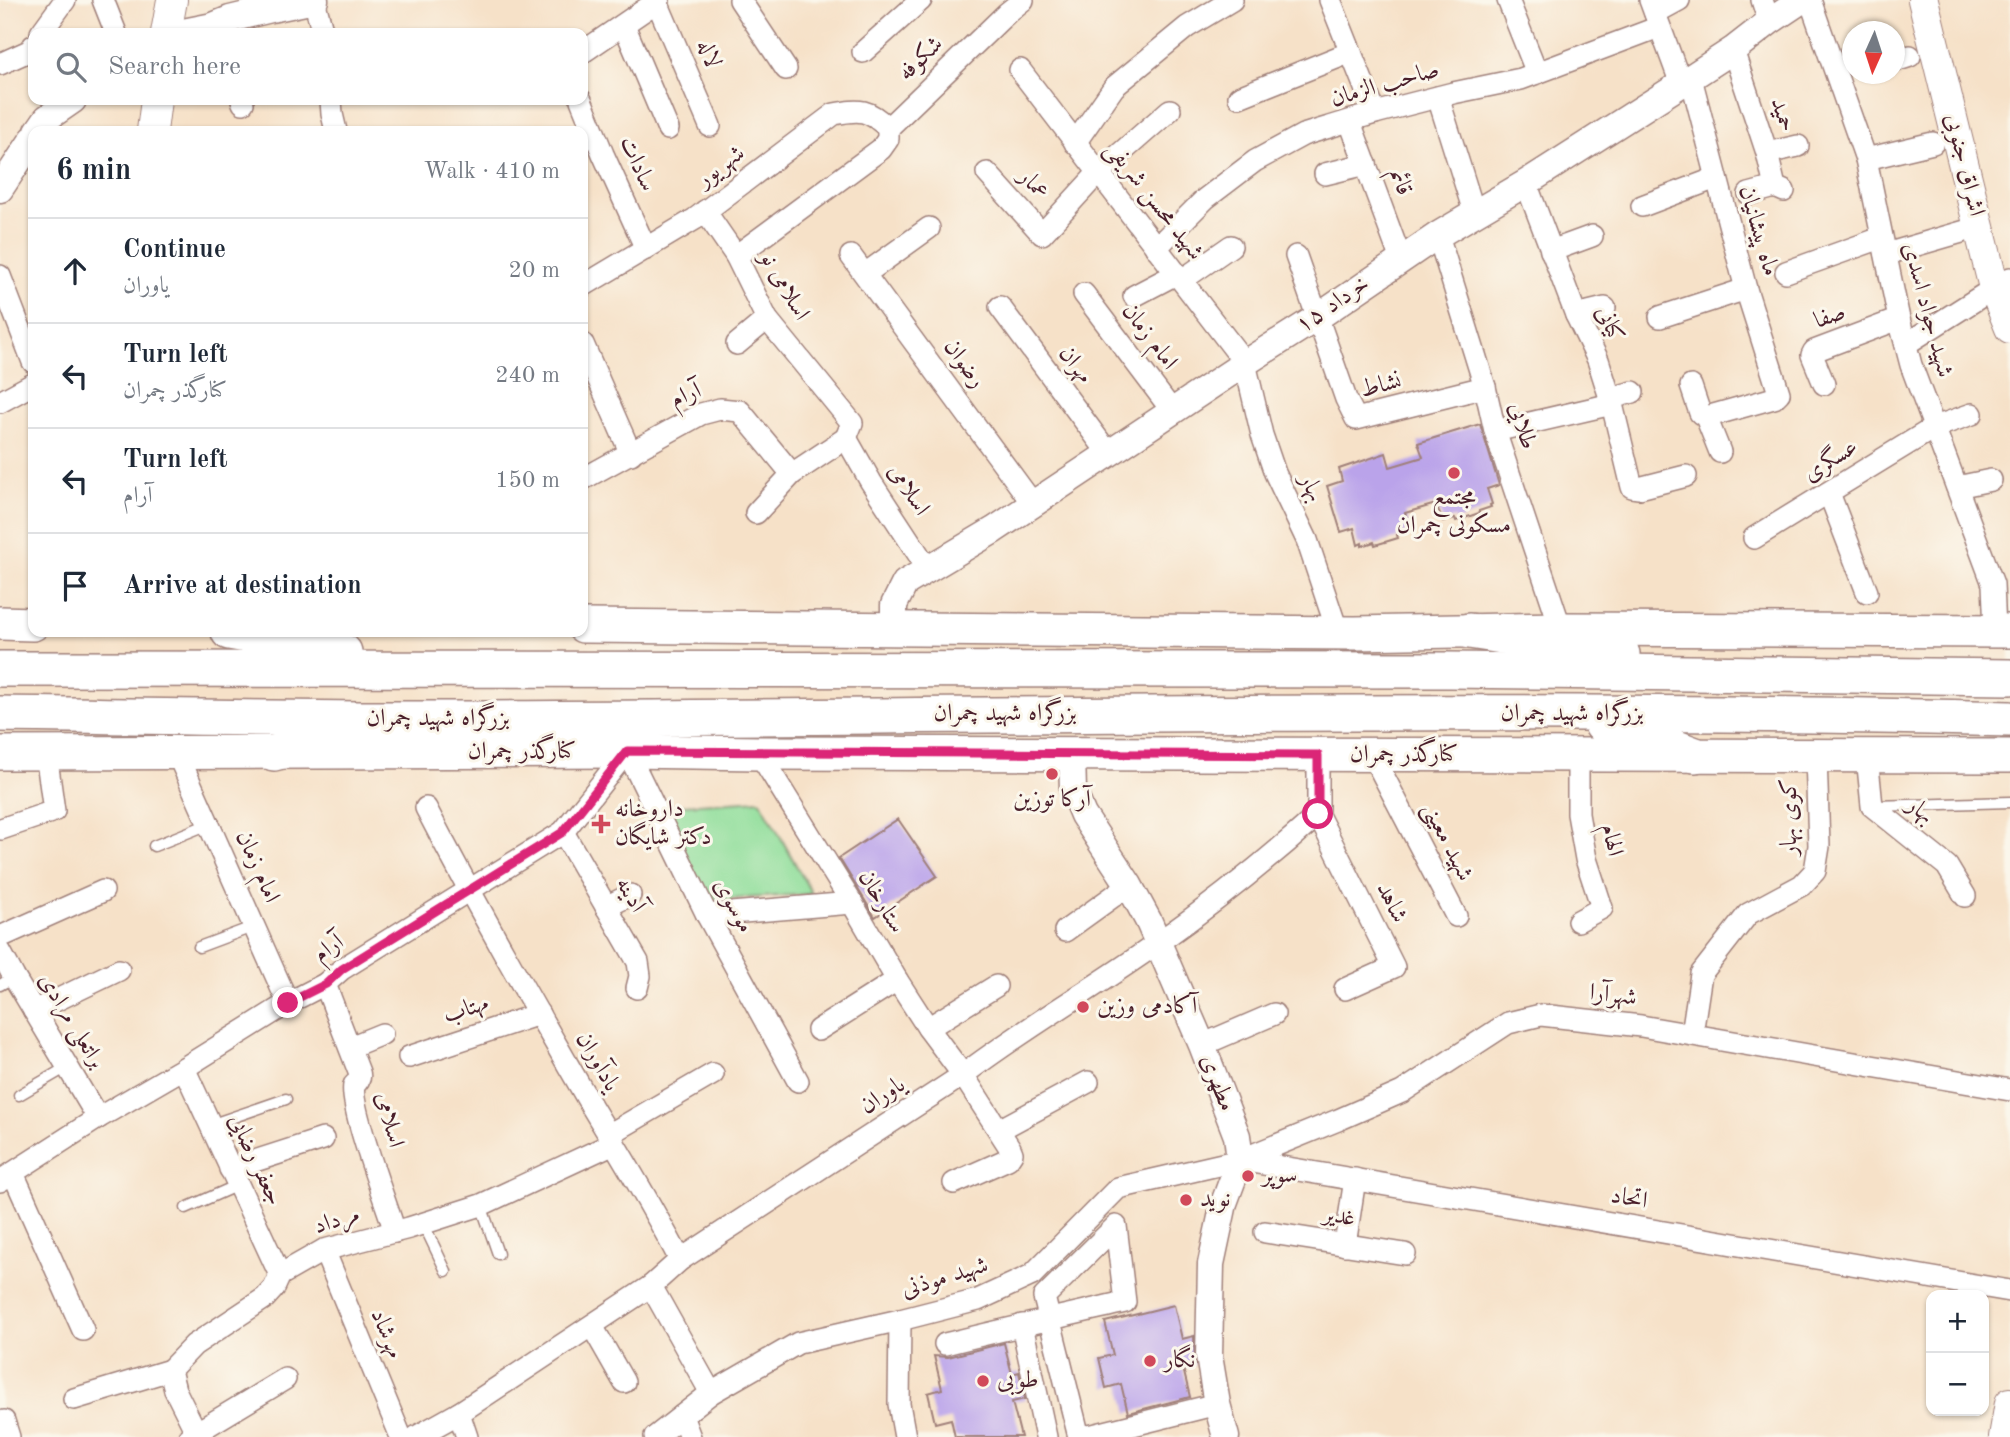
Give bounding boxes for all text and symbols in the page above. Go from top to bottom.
north arrow [1842,21,1905,84]
search box [28,28,588,105]
street label: شکوفه [892,31,949,86]
street label: لاله [691,36,725,72]
icon: search [52,48,90,86]
text: Search here [108,54,241,80]
street label: صاحب الزمان [1328,57,1443,114]
street label: حمید [1765,95,1799,135]
street label: اشراق جنوبی [1937,111,1988,219]
street label: سادات [614,133,660,195]
street label: شهید محسن شریفی [1098,137,1208,267]
street label: شهریور [691,142,750,194]
text: 6 min [56,156,131,186]
text: Walk · 410 m [424,160,560,183]
street label: عمار [1012,164,1053,205]
street label: قائم [1378,165,1416,201]
street label: ماه پیشانیان [1732,183,1782,279]
text: Continue [123,237,226,263]
street label: شهید جواد اسدی [1897,240,1957,380]
street label: اسلامی نو [753,246,813,325]
icon: ahead [56,252,94,290]
text: 20 m [509,259,560,282]
street label: ۱۵ خرداد [1292,272,1374,338]
text: یاوران [123,274,169,297]
street label: امام زمان [1111,300,1181,379]
street label: صفا [1811,300,1849,334]
street label: کیانی [1590,302,1628,346]
street label: رضوان [938,335,989,393]
text: Turn left [123,342,228,368]
street label: مهران [1053,342,1097,389]
icon: left [56,357,94,395]
text: 240 m [495,364,560,387]
street label: نشاط [1358,369,1404,402]
street label: آرام [666,374,710,420]
text: کنارگذر چمران [123,379,227,402]
street label: طلایی [1503,400,1540,453]
street label: عسگری [1797,432,1863,488]
text: Turn left [123,447,228,473]
street label: اسلامی [883,460,933,520]
icon: left [56,462,94,500]
marker: مجتمع مسکونی چمران [1446,465,1462,481]
text: 150 m [495,469,560,492]
street label: بهار [1292,469,1328,506]
text: آرام [123,484,153,507]
place label: مجتمع مسکونی چمران [1397,486,1511,539]
icon: arrive [56,567,94,605]
text: Arrive at destination [123,573,362,599]
street label: بزرگراه شهید چمران [934,696,1076,727]
street label: بزرگراه شهید چمران [1501,696,1643,727]
street label: بزرگراه شهید چمران [367,701,509,732]
street label: کنارگذر چمران [468,733,576,765]
street label: کنارگذر چمران [1350,736,1458,768]
marker: آرکا توزین [1044,766,1060,782]
street label: کوی بهار [1777,779,1803,857]
place label: آرکا توزین [1013,784,1094,813]
street label: بهار [1899,792,1938,830]
place label: داروخانه دکتر شایگان [615,798,711,851]
route start [1302,798,1333,829]
street label: شهید معینی [1414,799,1477,887]
marker: داروخانه دکتر شایگان [593,816,609,832]
street label: الهام [1589,821,1626,860]
street label: امام زمان [224,828,283,909]
street label: ستارخان [853,867,909,937]
street label: آدینه [610,871,654,920]
street label: موسوی [708,875,757,938]
street label: شاهد [1371,879,1411,927]
street label: آرام [307,925,355,973]
street label: براتعلی مرادی [31,969,109,1074]
street label: شهرآرا [1588,977,1639,1012]
route end [272,987,303,1018]
street label: مهتاب [440,991,492,1030]
place label: آکادمی وزین [1097,991,1200,1019]
marker: آکادمی وزین [1075,999,1091,1015]
street label: یادآوران [570,1026,628,1098]
street label: مطهری [1194,1051,1239,1115]
street label: یاوران [856,1072,911,1120]
street label: اسلامی [371,1090,407,1150]
street label: جعفر رضایی [223,1111,287,1210]
place label: سوپر [1259,1164,1297,1190]
marker: سوپر [1240,1168,1256,1184]
street label: اتحاد [1609,1183,1649,1214]
place label: نوید [1200,1188,1230,1213]
marker: نوید [1178,1192,1194,1208]
street label: غدیر [1318,1202,1357,1231]
street label: مرداد [311,1203,364,1242]
street label: شهید موذنی [899,1253,991,1303]
map controls [1926,1290,1989,1416]
button: + [1926,1290,1989,1353]
street label: مهرشاد [364,1306,407,1362]
place label: نگار [1162,1344,1195,1373]
marker: نگار [1142,1353,1158,1369]
button: − [1926,1353,1989,1416]
place label: طوبی [997,1369,1039,1396]
marker: طوبی [975,1373,991,1389]

